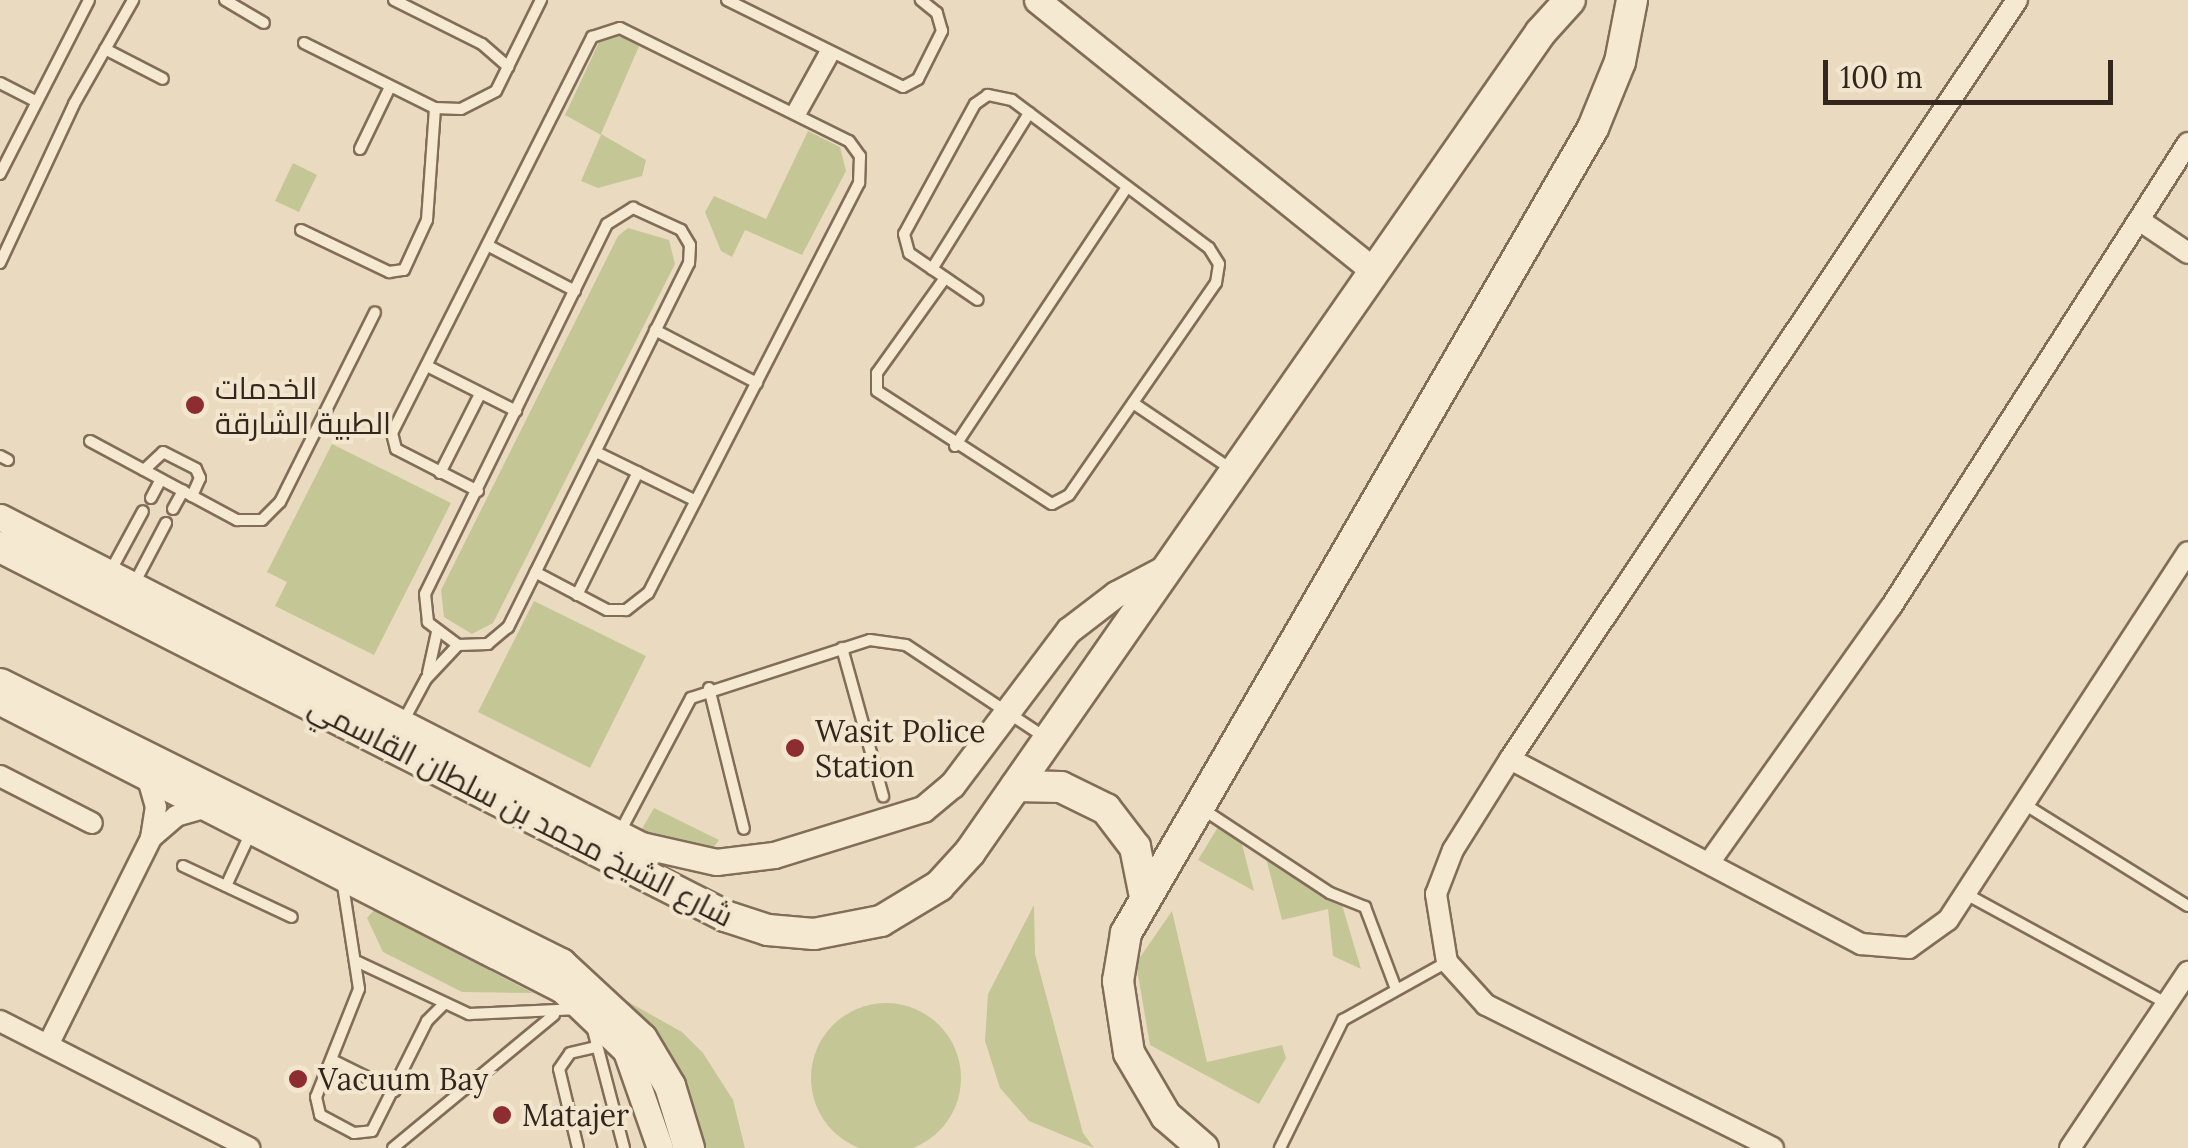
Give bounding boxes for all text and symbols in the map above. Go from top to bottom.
scale bar [1828,40,2118,102]
text: 100 m [1840,58,1923,96]
place label: الخدمات الطبية الشارقة [215,370,391,440]
marker: الخدمات الطبية الشارقة [184,394,206,416]
street label: شارع الشيخ محمد بن سلطان القاسمي [303,688,739,934]
place label: Wasit Police Station [815,713,986,784]
marker: Wasit Police Station [784,737,806,759]
place label: Vacuum Bay [318,1061,488,1097]
marker: Vacuum Bay [287,1068,309,1090]
place label: Matajer [522,1097,629,1133]
marker: Matajer [491,1104,513,1126]

